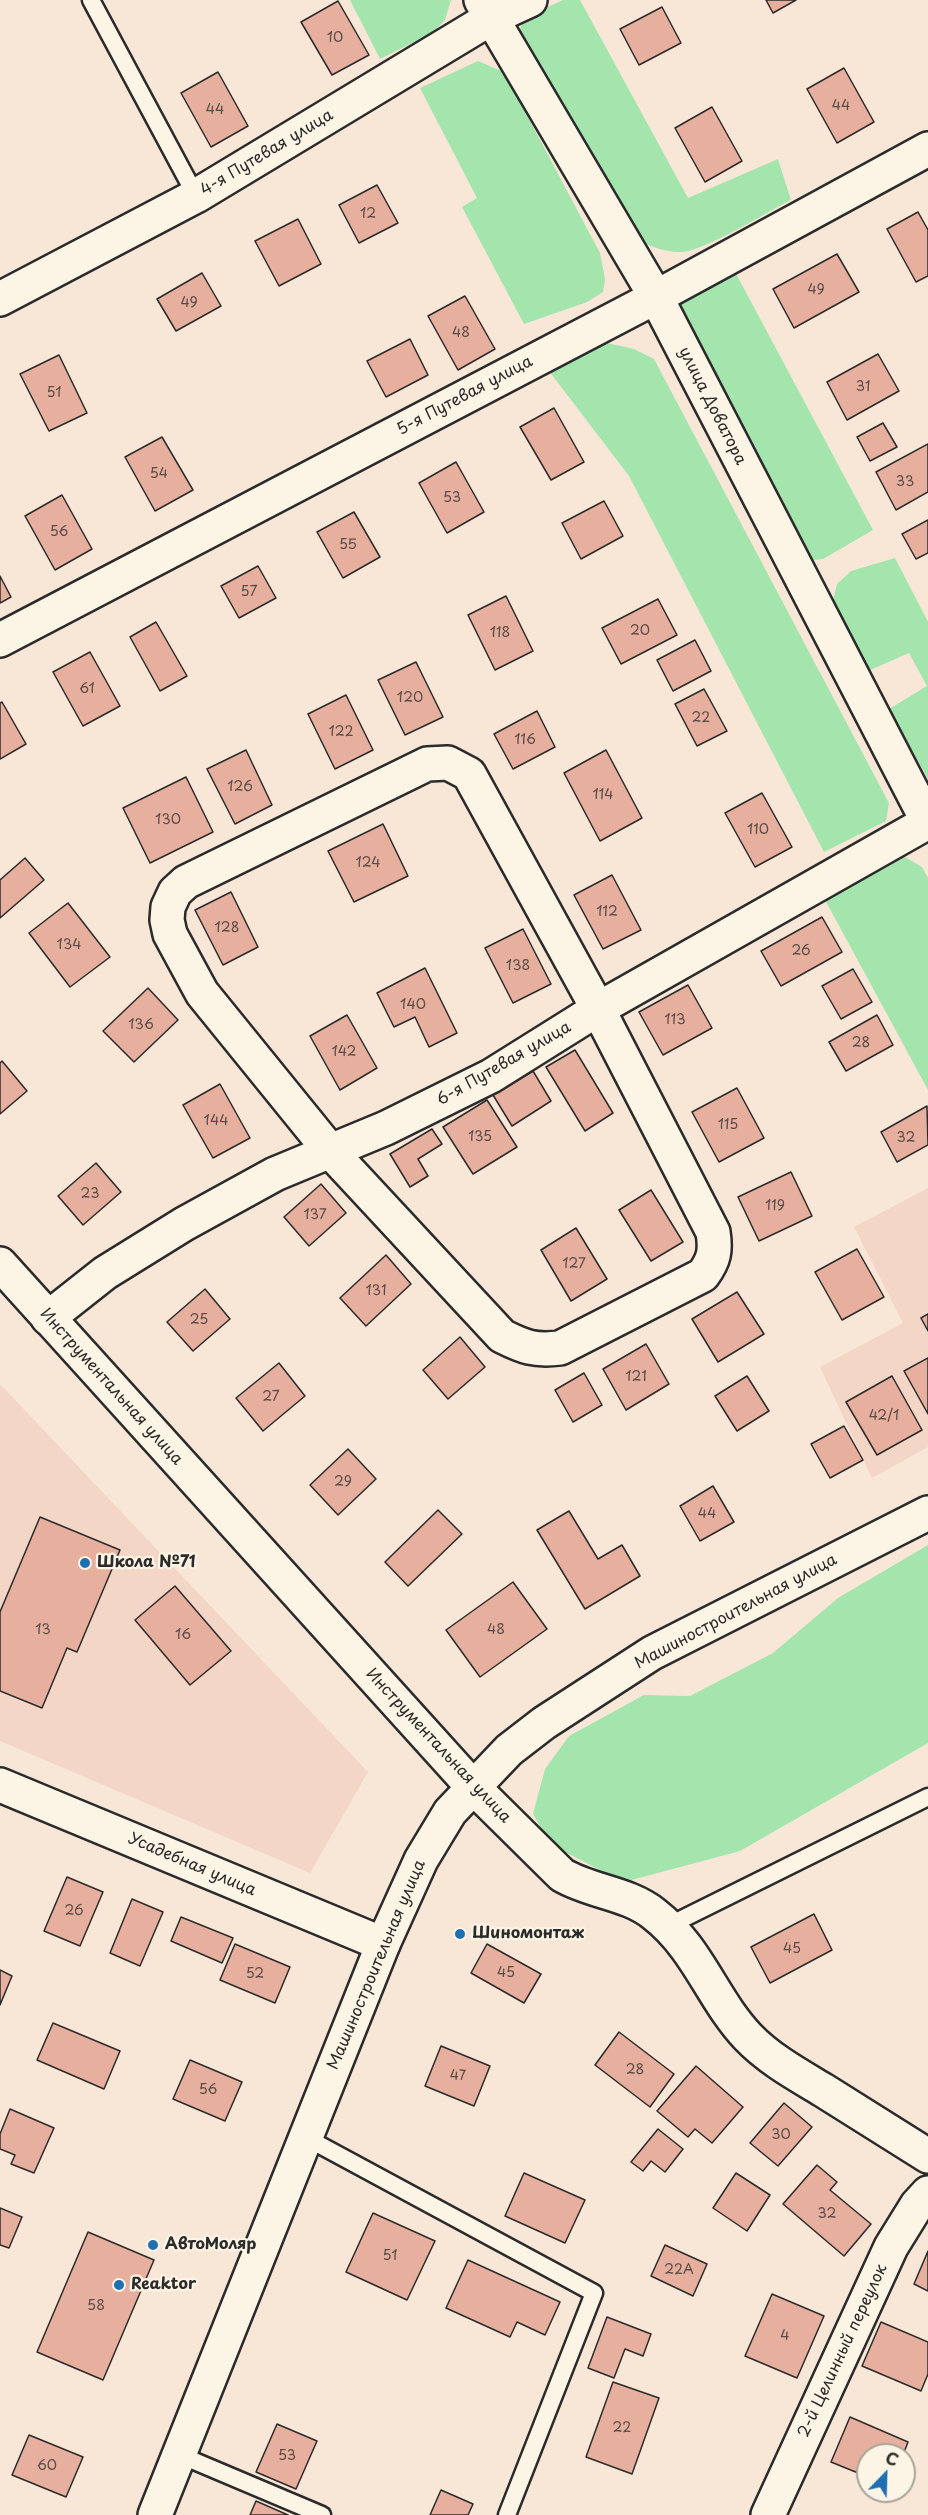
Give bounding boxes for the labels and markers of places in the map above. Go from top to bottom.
place label: Школа №71 [97,1553,196,1573]
marker: Школа №71 [78,1556,92,1570]
place label: Шиномонтаж [472,1924,584,1944]
marker: Шиномонтаж [453,1927,467,1941]
place label: АвтоМоляр [165,2235,256,2255]
marker: АвтоМоляр [146,2238,160,2252]
place label: Reaktor [131,2275,196,2295]
marker: Reaktor [112,2278,126,2292]

